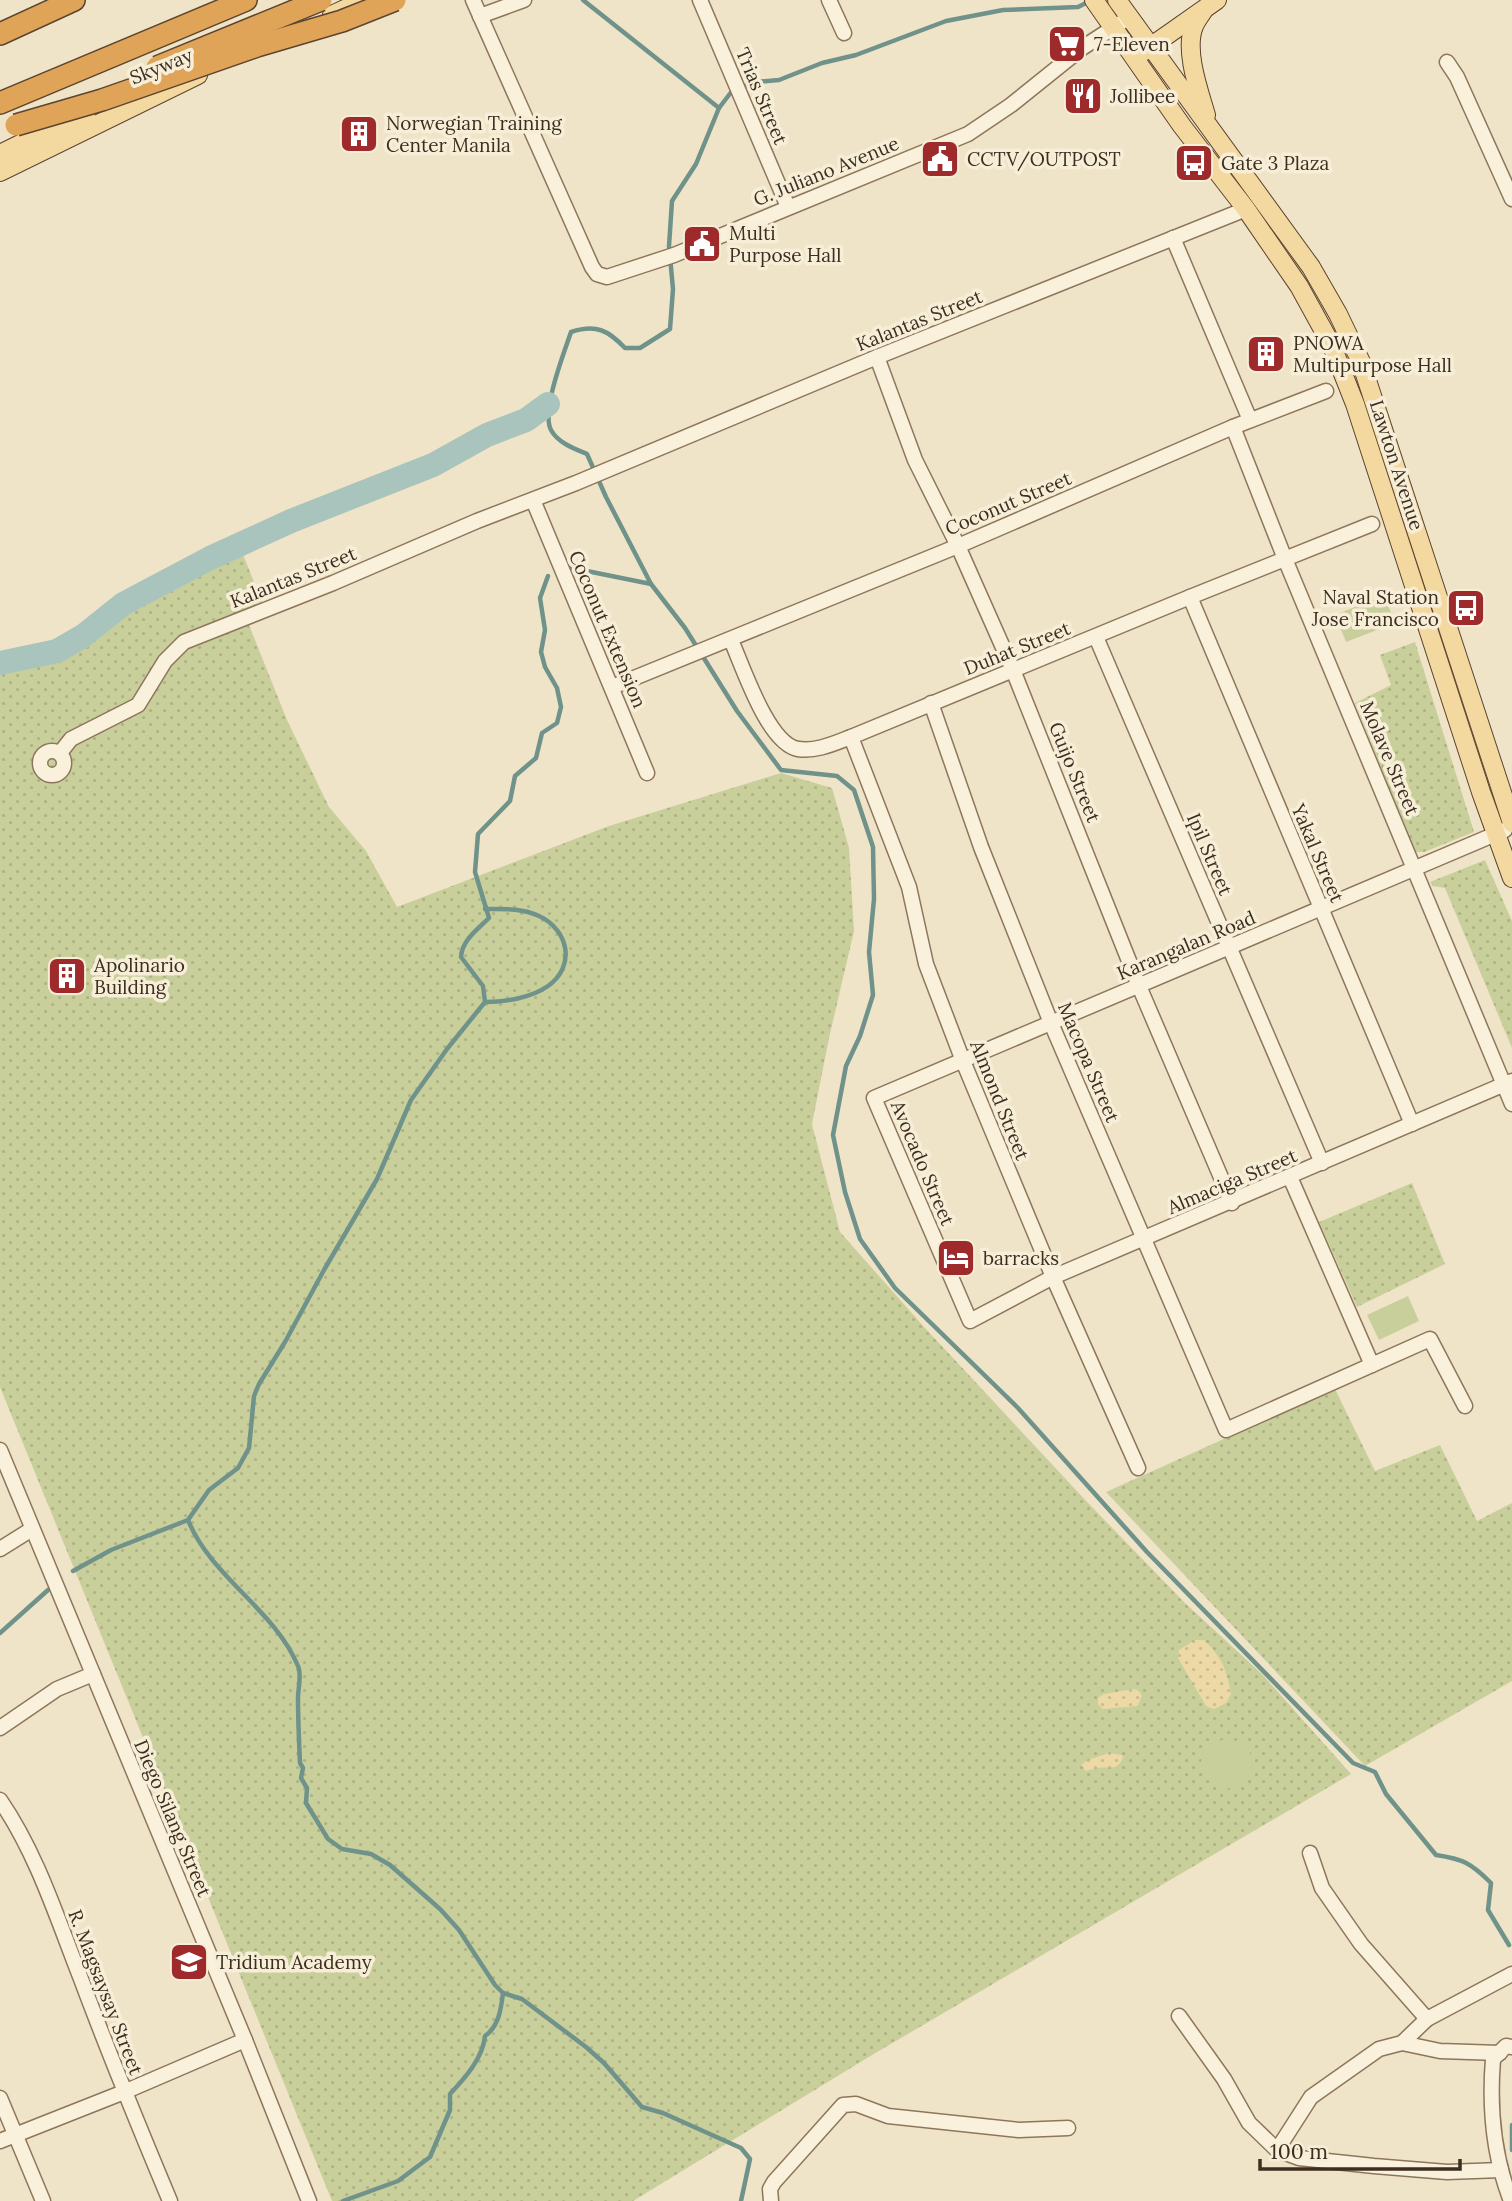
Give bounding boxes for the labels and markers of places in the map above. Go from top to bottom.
supermarket icon: 7-Eleven [1046,23,1088,65]
place label: 7-Eleven [1094,32,1170,56]
restaurant icon: Jollibee [1062,75,1104,117]
place label: Jollibee [1109,84,1175,108]
place label: Norwegian Training Center Manila [386,111,562,157]
building icon: Norwegian Training Center Manila [338,113,380,155]
public building icon: CCTV/OUTPOST [919,138,961,180]
bus stop icon: Gate 3 Plaza [1173,142,1215,184]
place label: CCTV/OUTPOST [967,147,1121,172]
place label: Gate 3 Plaza [1221,151,1329,175]
place label: Multi Purpose Hall [729,221,841,267]
public building icon: Multi Purpose Hall [681,223,723,265]
place label: PNOWA Multipurpose Hall [1293,331,1452,377]
building icon: PNOWA Multipurpose Hall [1245,333,1287,375]
place label: Naval Station Jose Francisco [1311,585,1439,631]
bus stop icon: Naval Station Jose Francisco [1445,587,1487,629]
place label: Apolinario Building [93,953,185,999]
building icon: Apolinario Building [46,955,88,997]
hotel icon: barracks [935,1237,977,1279]
place label: barracks [983,1246,1059,1270]
school or university icon: Tridium Academy [168,1941,210,1983]
place label: Tridium Academy [216,1950,372,1974]

